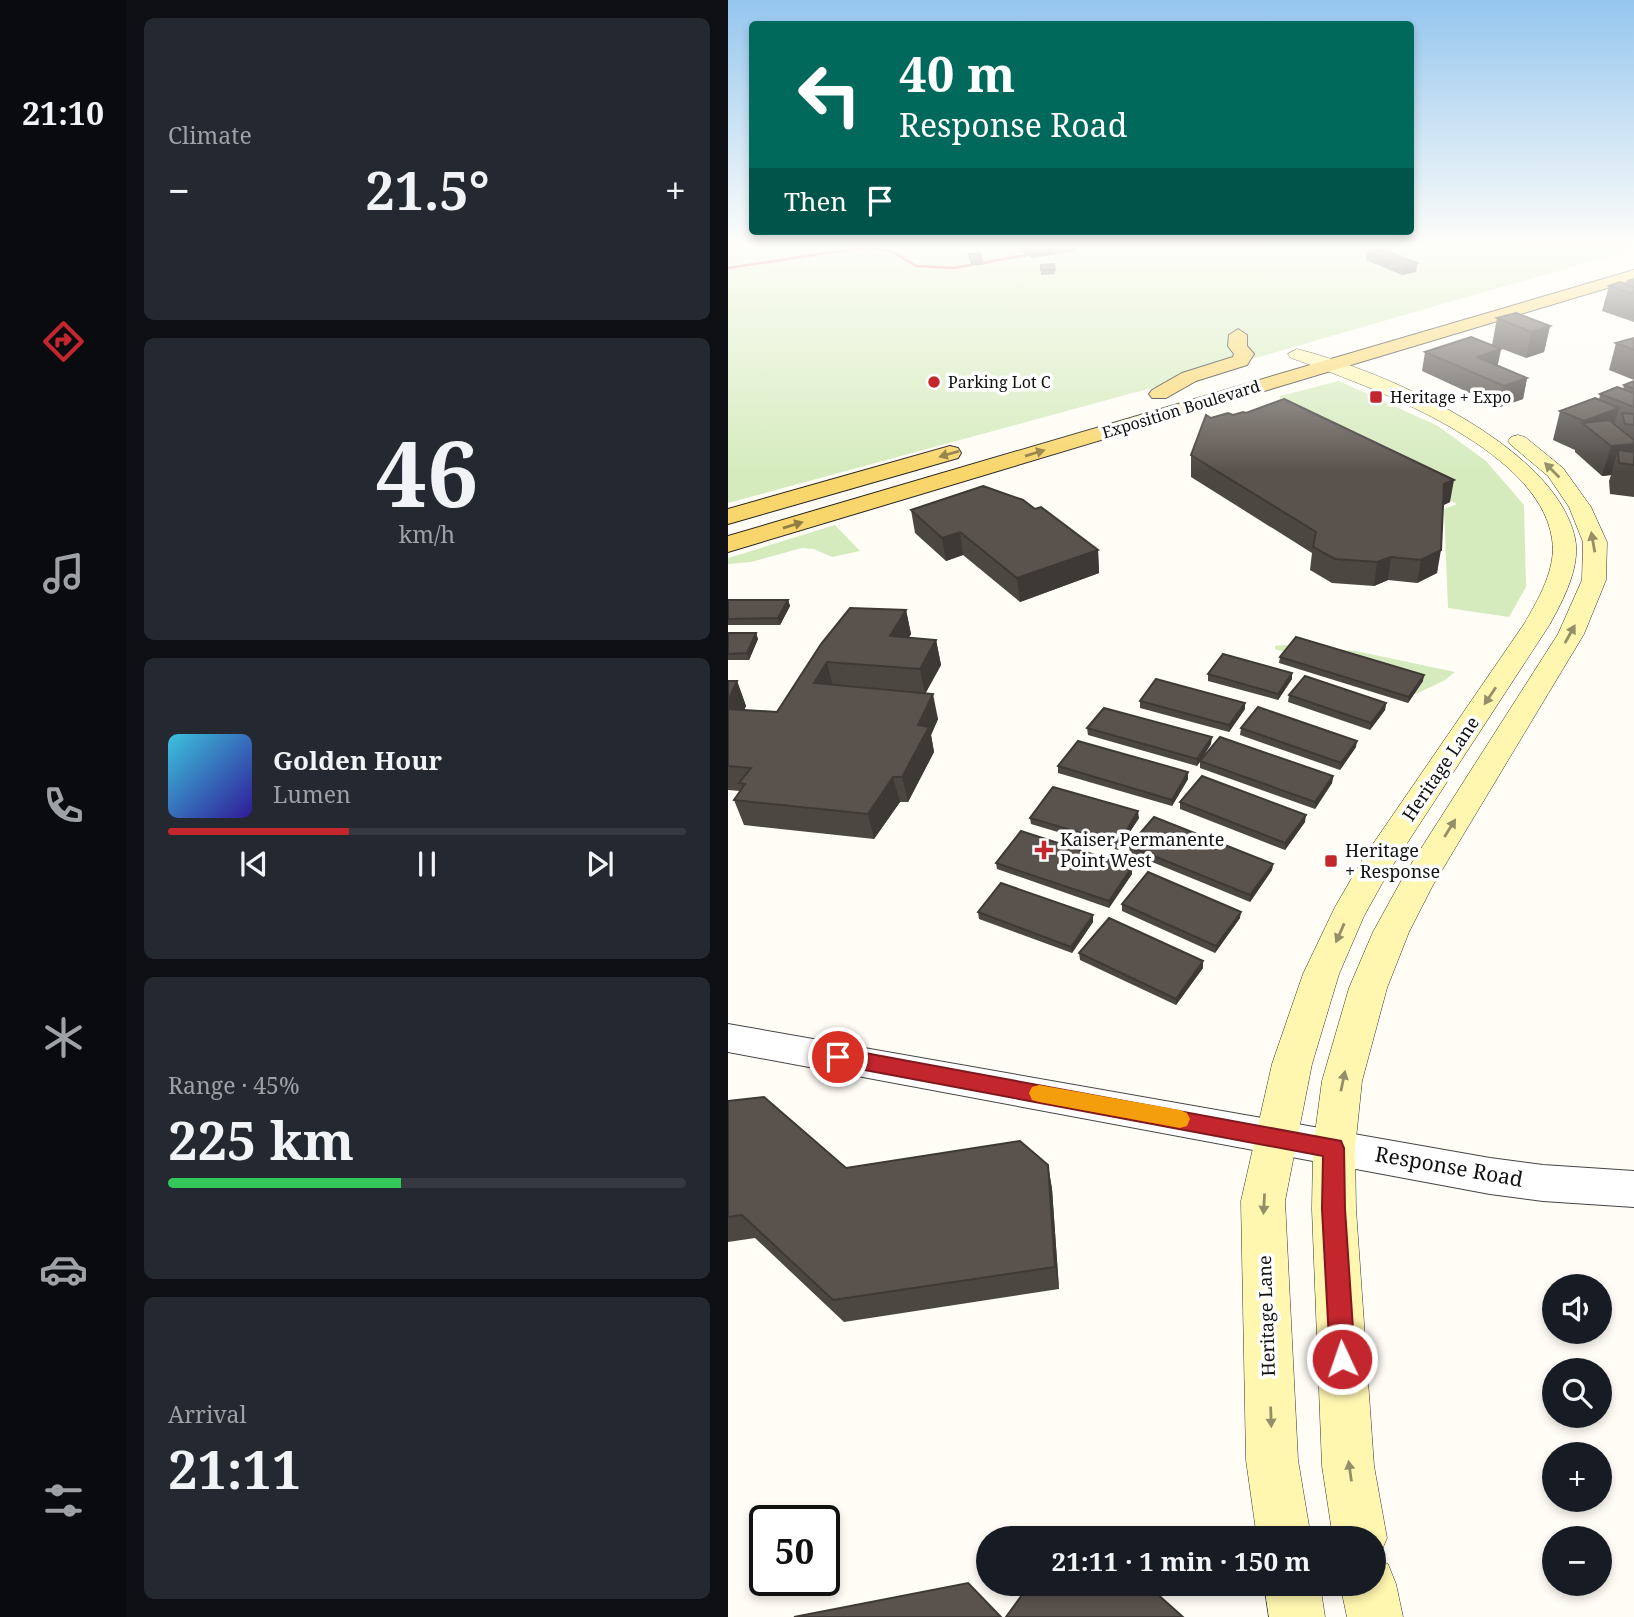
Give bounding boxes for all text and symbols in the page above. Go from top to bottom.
text: 40 m [899,40,1015,106]
icon: left [784,49,875,140]
text: 21:10 [22,91,104,134]
text: Response Road [899,103,1127,146]
text: Climate [168,119,252,151]
text: 21.5° [365,154,490,225]
text: − [168,164,190,216]
text: + [665,164,686,216]
icon: arrive [861,182,899,220]
text: Then [784,183,847,219]
icon: directions [39,317,88,366]
place label: Parking Lot C [948,371,1051,393]
marker: Parking Lot C [926,374,942,390]
street label: Exposition Boulevard [1099,374,1263,444]
place label: Heritage + Expo [1390,386,1511,408]
marker: Heritage + Expo [1368,389,1384,405]
text: 46 [376,410,478,534]
one-way arrow [1025,448,1046,458]
one-way arrow [938,449,959,459]
one-way arrow [1544,462,1561,478]
text: km/h [399,518,455,550]
one-way arrow [783,519,804,529]
one-way arrow [1587,531,1598,553]
icon: music [39,549,88,598]
one-way arrow [1564,625,1576,644]
one-way arrow [1483,687,1497,705]
street label: Heritage Lane [1396,711,1484,825]
text: Golden Hour [273,742,442,778]
text: Lumen [273,778,351,810]
icon: phone [39,781,88,830]
one-way arrow [1444,818,1457,838]
place label: Kaiser Permanente Point West [1060,827,1224,872]
place label: Heritage + Response [1345,838,1440,883]
marker: Kaiser Permanente Point West [1034,840,1054,860]
icon: previous [235,845,273,883]
icon: pause [408,845,446,883]
icon: next [581,845,619,883]
marker: Heritage + Response [1323,853,1339,869]
one-way arrow [1334,923,1345,943]
icon: climate [39,1013,88,1062]
pin [808,1027,868,1087]
icon: arrive [819,1038,857,1076]
text: Range · 45% [168,1069,300,1101]
one-way arrow [1338,1070,1349,1092]
text: 225 km [168,1104,354,1175]
street label: Response Road [1373,1139,1525,1193]
one-way arrow [1258,1193,1269,1215]
icon: car [39,1245,88,1294]
street label: Heritage Lane [1252,1255,1280,1377]
map controls [1542,1274,1612,1596]
button: sound [1542,1274,1612,1344]
position arrow [1305,1322,1379,1396]
button: search [1542,1358,1612,1428]
text: Arrival [168,1398,247,1430]
one-way arrow [1265,1406,1276,1428]
text: 21:11 [168,1433,301,1504]
button: + [1542,1442,1612,1512]
one-way arrow [1344,1460,1355,1482]
icon: filters [39,1476,88,1525]
speed limit sign: 50 [749,1505,840,1596]
button: − [1542,1526,1612,1596]
text: 21:11 · 1 min · 150 m [1051,1543,1311,1579]

